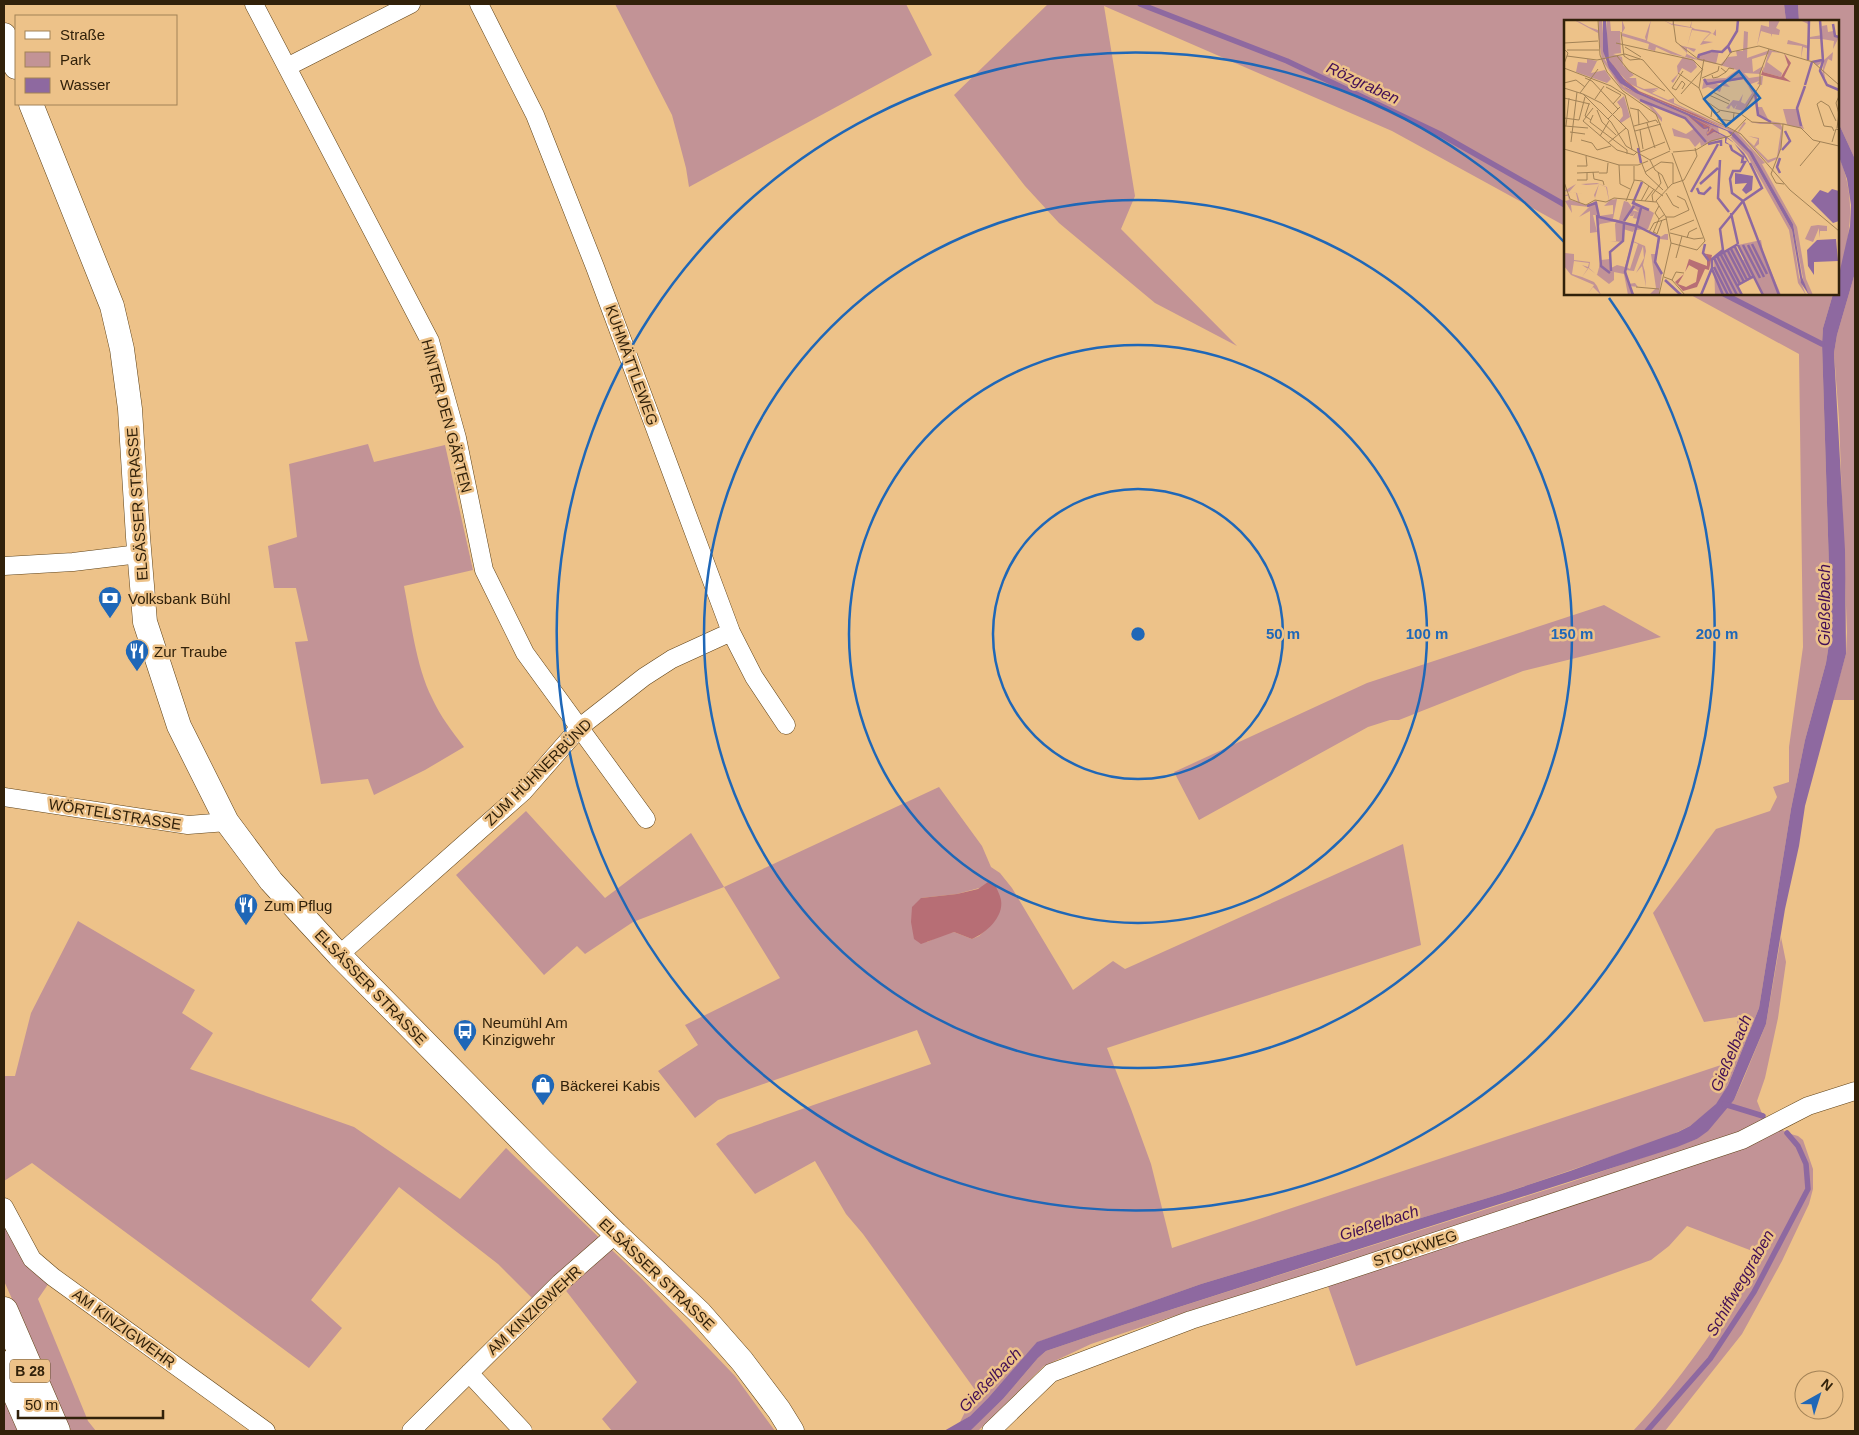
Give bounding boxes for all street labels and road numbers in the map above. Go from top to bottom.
street label: KUHMÄTTLEWEG [602,303,662,427]
street label: HINTER DEN GÄRTEN [418,337,476,495]
street label: ELSÄSSER STRASSE [123,427,151,581]
street label: ZUM HÜHNERBÜND [481,715,595,829]
street label: WÖRTELSTRASSE [48,795,182,833]
street label: ELSÄSSER STRASSE [312,926,430,1048]
street label: ELSÄSSER STRASSE [596,1215,718,1333]
street label: STOCKWEG [1371,1226,1459,1270]
street label: AM KINZIGWEHR [483,1262,585,1358]
street label: AM KINZIGWEHR [69,1285,179,1371]
road number: B 28 [10,1360,50,1382]

